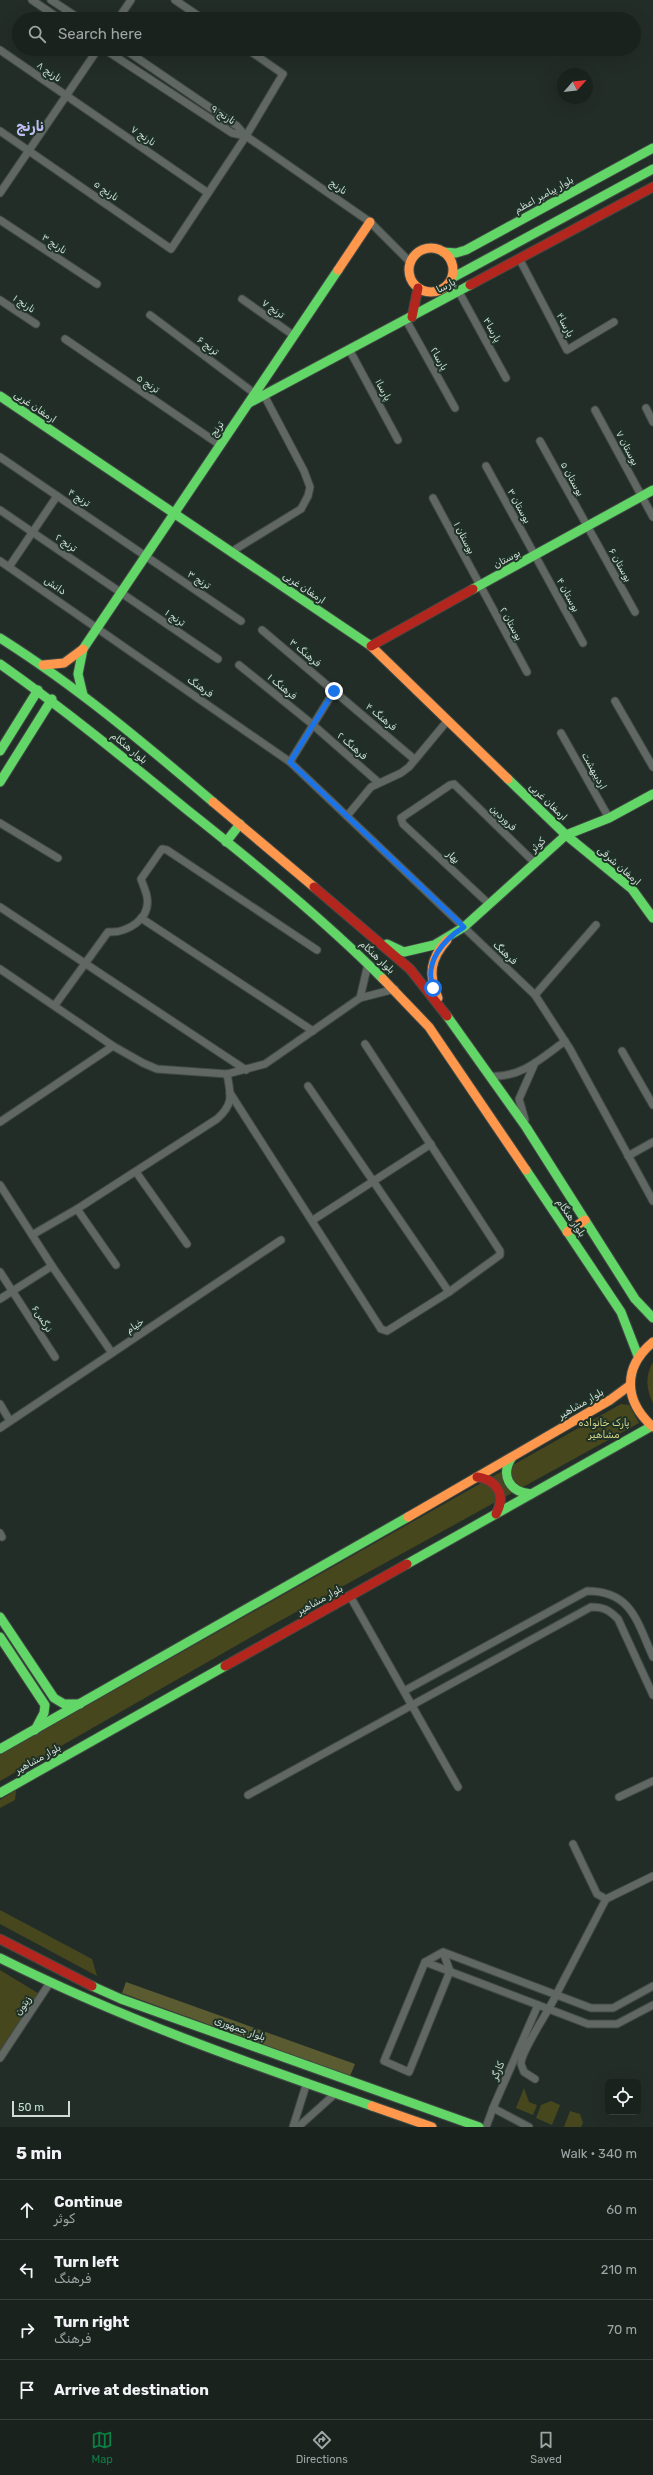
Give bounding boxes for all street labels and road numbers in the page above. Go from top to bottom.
street label: نارنج ۸ [34,59,64,86]
street label: نارنج ۹ [208,103,238,128]
street label: نارنج ۷ [128,123,158,149]
street label: بلوار پیامبر اعظم [512,174,576,217]
street label: نارنج [326,177,349,198]
street label: نارنج ۵ [91,178,121,205]
street label: نارنج ۳ [39,231,69,258]
street label: پارسا [434,276,458,297]
street label: نارنج ۱ [10,292,37,317]
street label: ترنج ۷ [259,297,287,322]
street label: پارسا۴ [553,311,576,340]
street label: پارسا۳ [479,315,504,345]
street label: ترنج ۶ [194,334,222,359]
street label: پارسا۲ [427,345,450,374]
street label: ترنج ۵ [134,372,162,397]
street label: پارسا۱ [371,377,394,404]
street label: ارمغان غربی [12,388,58,426]
street label: ترنج [207,419,228,440]
street label: بوستان ۷ [613,429,641,467]
street label: بوستان ۵ [558,460,586,498]
street label: ترنج ۴ [65,486,93,511]
street label: بوستان ۳ [505,487,533,525]
street label: بوستان ۱ [451,520,477,556]
street label: ترنج ۲ [52,531,79,556]
street label: بوستان ۶ [606,546,634,584]
street label: بوستان [491,547,523,571]
street label: ترنج ۳ [185,568,213,593]
street label: ارمغان غربی [281,569,327,607]
street label: دانش [42,574,69,598]
street label: بوستان ۴ [554,576,582,614]
street label: بوستان ۲ [497,605,525,643]
street label: ترنج ۱ [162,607,188,630]
street label: فرهنگ ۳ [287,636,323,670]
street label: فرهنگ ۱ [265,672,299,703]
street label: فرهنگ [185,674,215,700]
street label: فرهنگ ۴ [363,701,399,734]
street label: بلوار هنگام [108,730,150,766]
street label: فرهنگ ۲ [334,730,370,763]
street label: اردیبهشت [579,750,609,792]
street label: ارمغان غربی [526,781,570,823]
street label: فروردین [487,803,519,834]
street label: کوثر [527,835,548,856]
street label: ارمغان شرقی [595,844,643,888]
street label: بهار [443,847,462,866]
street label: بلوار هنگام [357,938,397,976]
street label: فرهنگ [490,939,520,967]
street label: بلوار هنگام [554,1197,588,1239]
street label: نرگس۶ [29,1303,55,1335]
street label: خیام [124,1316,146,1336]
street label: بلوار مشاهیر [555,1386,606,1422]
street label: بلوار مشاهیر [294,1582,345,1618]
street label: بلوار مشاهیر [12,1741,63,1777]
street label: زیتون [12,1994,34,2018]
street label: بلوار جمهوری [213,2014,267,2044]
street label: کارگر [488,2059,507,2083]

